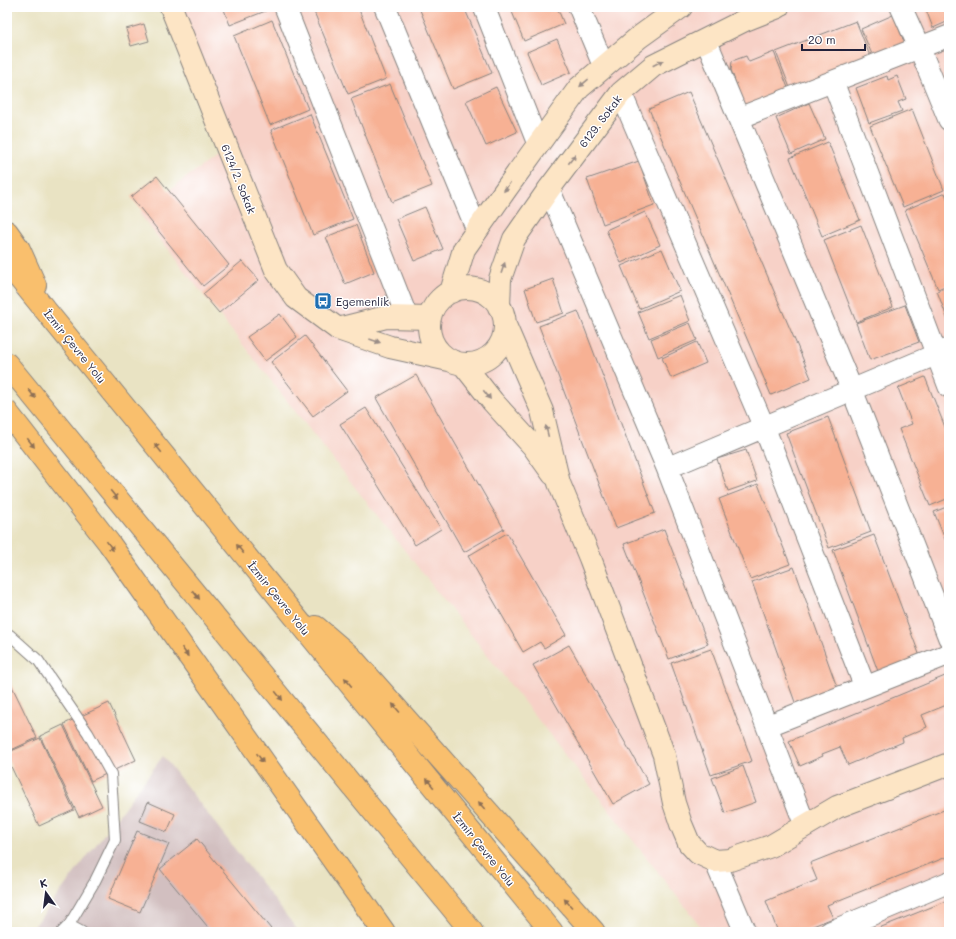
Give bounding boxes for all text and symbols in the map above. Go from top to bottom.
scale bar [802,26,865,52]
text: 20 m [808,31,836,47]
one-way arrow [652,60,664,67]
one-way arrow [579,79,590,88]
street label: 6129. Sokak [575,92,625,150]
street label: 6124/2. Sokak [218,142,260,216]
one-way arrow [567,153,576,164]
one-way arrow [503,182,511,193]
one-way arrow [501,262,507,274]
bus stop icon: Egemenlik [313,291,333,311]
place label: Egemenlik [336,294,389,309]
street label: İzmir Çevre Yolu [41,306,109,386]
one-way arrow [369,339,381,345]
one-way arrow [27,389,36,400]
one-way arrow [483,389,492,400]
one-way arrow [543,425,549,438]
one-way arrow [27,438,35,448]
one-way arrow [153,443,162,454]
one-way arrow [110,489,118,500]
one-way arrow [106,540,115,551]
one-way arrow [235,544,244,555]
street label: İzmir Çevre Yolu [245,558,313,638]
one-way arrow [192,590,201,601]
one-way arrow [181,647,189,657]
one-way arrow [343,677,352,687]
one-way arrow [274,690,283,701]
one-way arrow [391,703,401,713]
one-way arrow [256,753,264,764]
one-way arrow [426,777,434,788]
one-way arrow [478,801,487,810]
street label: İzmir Çevre Yolu [450,809,518,889]
north arrow [26,873,66,913]
text: K [38,875,49,891]
one-way arrow [563,898,573,908]

